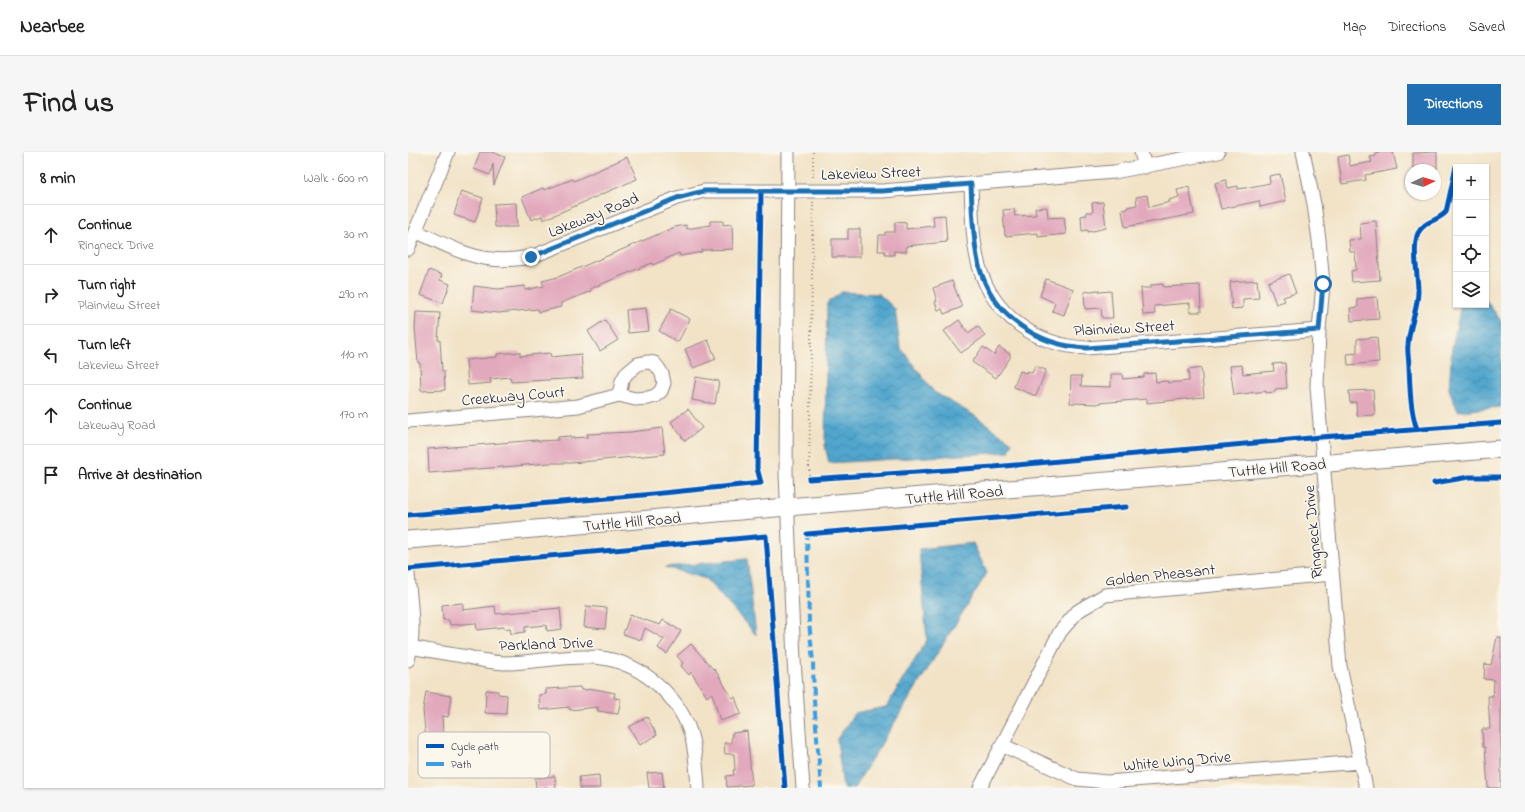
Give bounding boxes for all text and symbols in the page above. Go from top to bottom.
text: Nearbee [20,14,85,41]
text: Map [1343,17,1366,38]
text: Directions [1388,17,1446,38]
text: Saved [1468,17,1505,38]
text: Find us [24,84,114,125]
button: Directions [1407,84,1501,125]
street label: Lakeview Street [821,160,922,188]
north arrow [1405,164,1441,200]
map controls [1453,164,1489,308]
button: + [1453,164,1489,200]
text: 8 min [40,166,75,191]
text: Walk · 600 m [303,169,368,188]
street label: Lakeway Road [545,187,643,245]
button: − [1453,200,1489,236]
text: Continue [78,214,132,236]
icon: ahead [40,224,62,246]
text: 30 m [344,225,368,244]
text: Ringneck Drive [78,236,154,255]
button: locate [1453,236,1489,272]
route end [522,248,540,266]
button: layers [1453,272,1489,308]
text: Turn right [78,274,136,296]
route start [1314,275,1332,293]
icon: right [40,284,62,306]
text: 290 m [339,285,368,304]
text: Plainview Street [78,296,160,315]
street label: Plainview Street [1073,314,1176,344]
text: Turn left [78,334,131,356]
icon: left [40,344,62,366]
text: 110 m [341,345,368,364]
text: Lakeview Street [78,356,159,375]
street label: Creekway Court [460,380,566,413]
text: Continue [78,394,132,416]
icon: ahead [40,404,62,426]
text: 170 m [340,405,368,424]
text: Lakeway Road [78,416,156,435]
street label: Tuttle Hill Road [1227,453,1327,485]
icon: arrive [40,464,62,486]
text: Arrive at destination [78,464,202,486]
street label: Tuttle Hill Road [904,480,1004,512]
street label: Ringneck Drive [1298,483,1330,579]
street label: Tuttle Hill Road [582,507,682,539]
street label: Golden Pheasant [1104,558,1217,594]
street label: Parkland Drive [498,631,595,659]
legend [418,732,550,778]
text: Cycle path [451,739,499,756]
street label: White Wing Drive [1122,745,1233,779]
text: Path [451,757,472,773]

